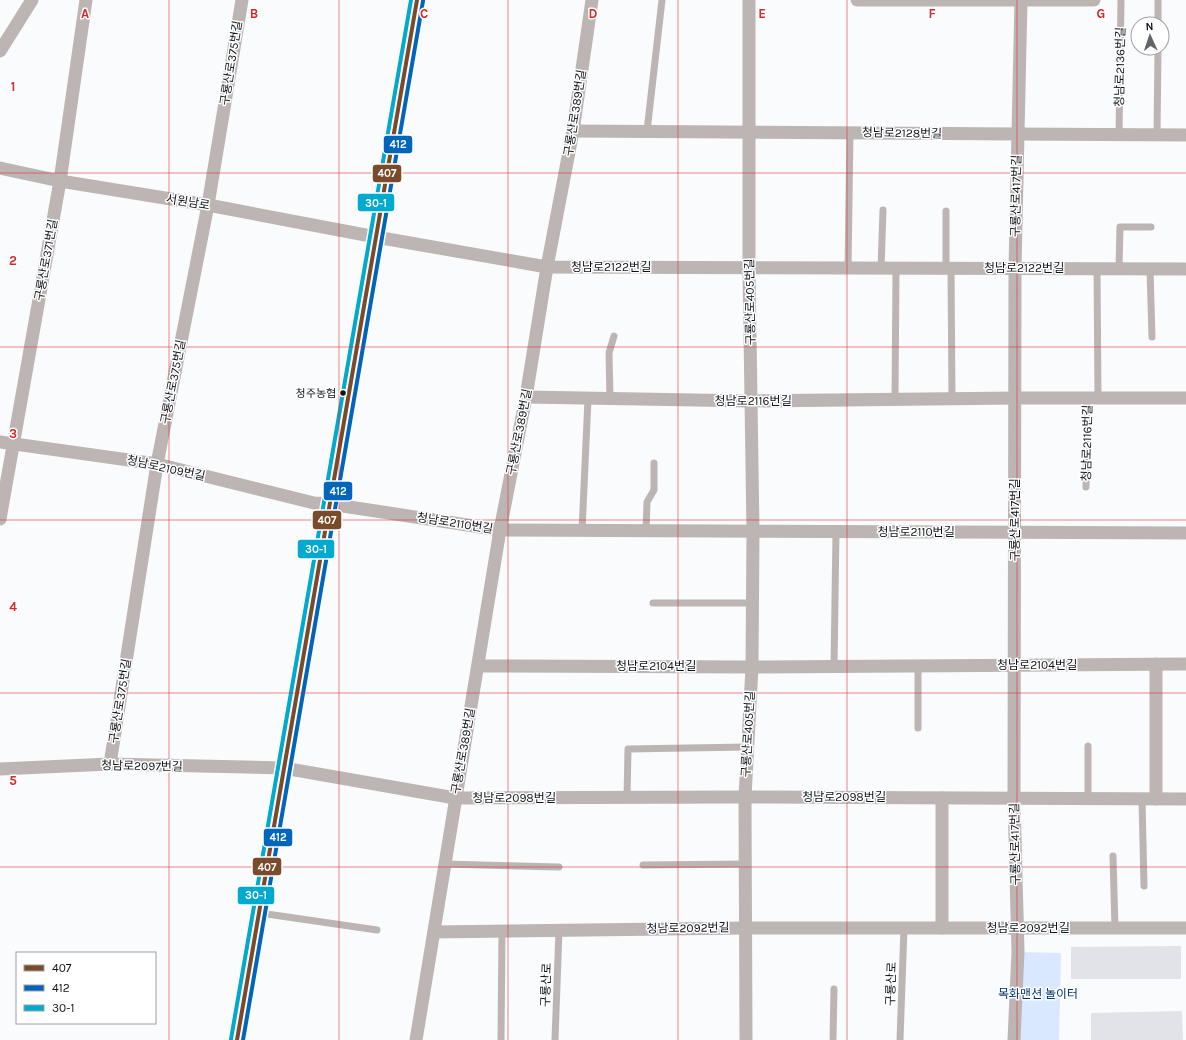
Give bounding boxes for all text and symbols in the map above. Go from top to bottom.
text: A [81,6,89,21]
text: B [250,6,258,21]
text: C [420,6,428,21]
text: D [589,6,598,21]
text: E [758,6,766,21]
text: F [928,6,936,21]
text: G [1097,6,1105,21]
north arrow [1130,16,1170,56]
street label: 구룡산로375번길 [217,20,245,106]
text: N [1145,20,1154,33]
street label: 청남로2136번길 [1112,27,1128,107]
street label: 구룡산로389번길 [561,69,589,157]
text: 1 [11,79,15,94]
street label: 청남로2128번길 [862,125,942,141]
line badge: 412 [383,135,413,154]
text: 412 [389,138,407,151]
street label: 구룡산로417번길 [1008,155,1024,237]
line badge: 407 [372,164,402,183]
text: 407 [378,167,397,180]
street label: 서원남로 [165,192,211,212]
line badge: 30-1 [357,193,395,212]
text: 30-1 [365,197,387,210]
street label: 구룡산로371번길 [32,218,60,302]
text: 2 [9,253,17,268]
street label: 구룡산로405번길 [742,258,758,346]
street label: 청남로2122번길 [571,260,651,274]
street label: 청남로2122번길 [984,261,1064,275]
street label: 구룡산로375번길 [158,339,188,425]
place label: 청주농협 [296,387,336,400]
marker: 청주농협 [338,388,348,398]
street label: 구룡산로389번길 [504,388,534,476]
street label: 청남로2116번길 [715,394,791,408]
street label: 청남로2116번길 [1079,404,1095,482]
text: 3 [9,426,17,441]
street label: 청남로2109번길 [125,453,207,483]
street label: 구룡산로417번길 [1008,479,1022,561]
line badge: 412 [323,481,353,501]
text: 412 [329,485,347,498]
line badge: 407 [312,510,342,530]
street label: 청남로2110번길 [416,510,494,536]
text: 407 [318,514,337,527]
street label: 청남로2110번길 [877,525,955,539]
line badge: 30-1 [297,539,335,559]
text: 30-1 [305,543,327,556]
text: 4 [9,599,17,614]
street label: 구룡산로375번길 [106,658,134,744]
street label: 청남로2104번길 [997,658,1077,672]
street label: 청남로2104번길 [616,659,696,673]
street label: 구룡산로405번길 [739,690,757,778]
street label: 구룡산로389번길 [448,707,478,795]
street label: 청남로2097번길 [101,758,183,774]
text: 5 [9,773,17,788]
street label: 청남로2098번길 [802,790,886,804]
street label: 청남로2098번길 [472,791,556,805]
street label: 구룡산로417번길 [1007,803,1023,885]
line badge: 412 [263,828,293,847]
text: 412 [269,831,287,844]
line badge: 407 [252,857,282,876]
text: 407 [258,861,277,874]
line badge: 30-1 [237,886,275,905]
text: 30-1 [245,889,267,902]
street label: 청남로2092번길 [646,920,730,936]
street label: 청남로2092번길 [986,921,1070,935]
legend [16,952,156,1024]
text: 407 [52,961,72,975]
street label: 구룡산로 [883,962,899,1006]
street label: 구룡산로 [538,963,554,1007]
text: 412 [52,981,70,995]
park label: 목화맨션 놀이터 [998,987,1078,1001]
text: 30-1 [52,1001,74,1015]

